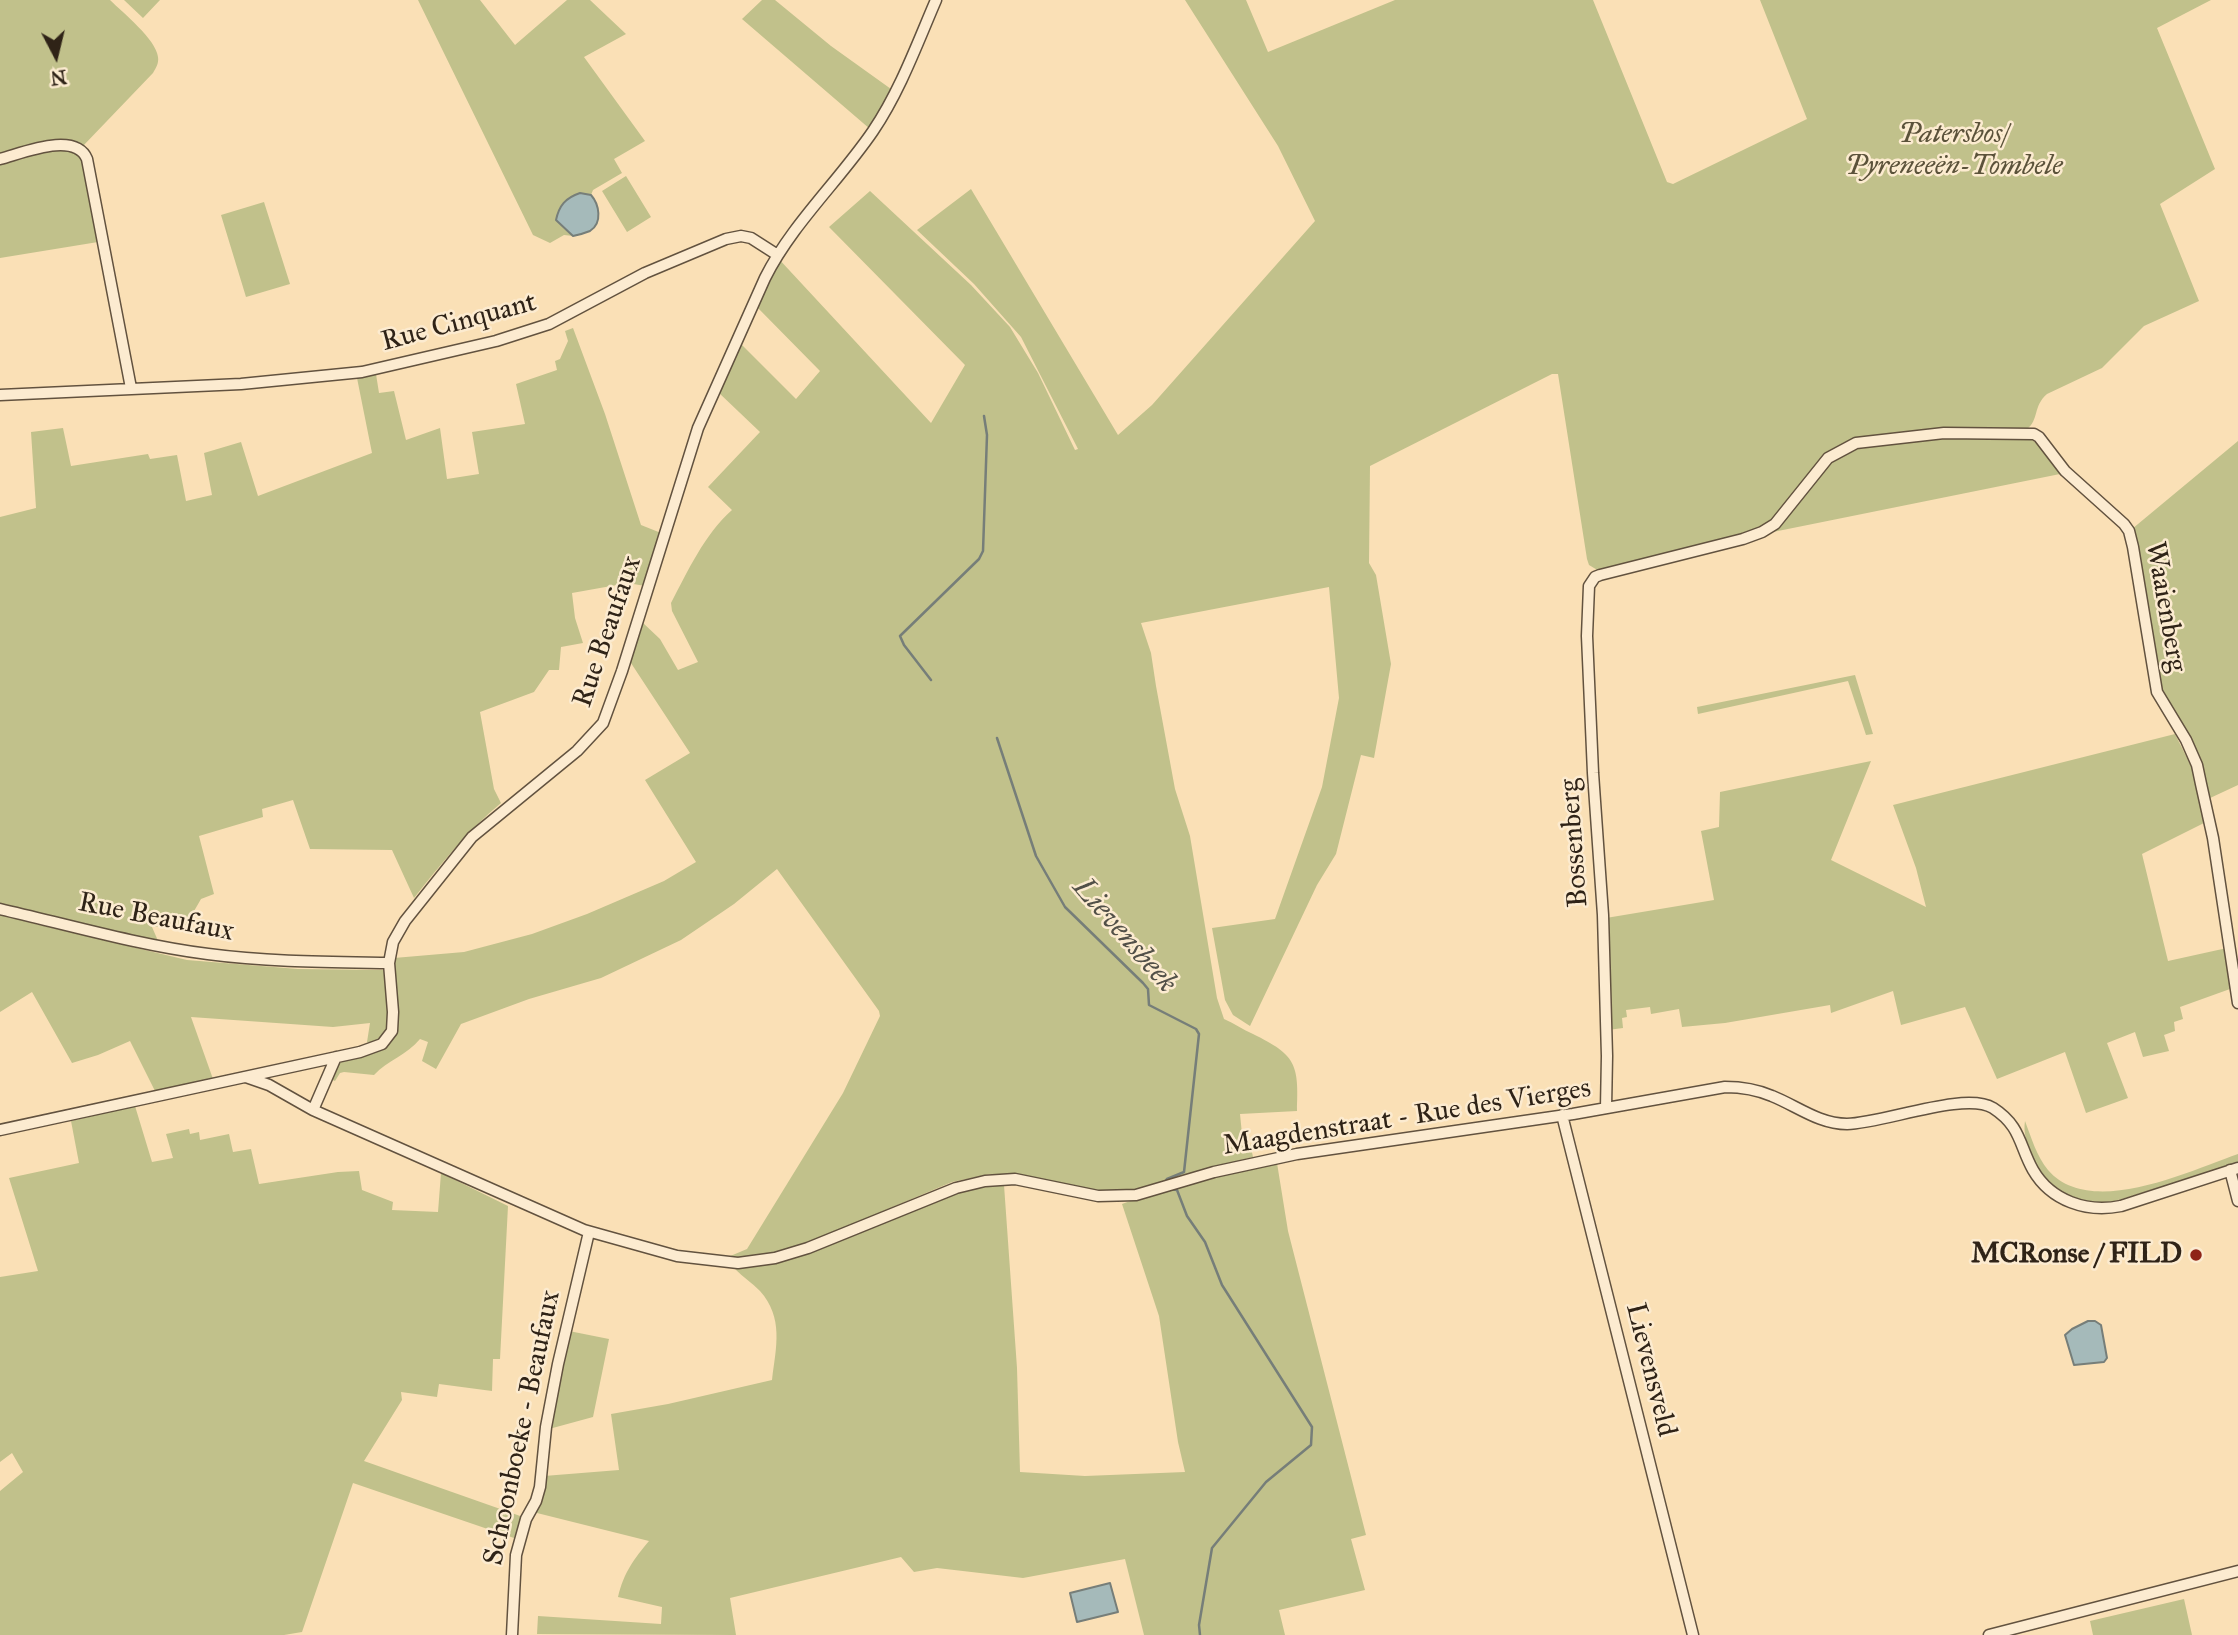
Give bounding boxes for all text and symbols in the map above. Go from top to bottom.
north arrow [21,21,91,91]
text: N [49,65,68,90]
park label: Patersbos/ Pyreneeën-Tombele [1845,118,2063,184]
street label: Rue Cinquant [378,286,540,360]
street label: Waaienberg [2137,539,2193,675]
street label: Rue Beaufaux [566,552,650,712]
street label: Bossenberg [1554,778,1596,908]
water label: Lievensbeek [1064,871,1184,1001]
street label: Rue Beaufaux [75,886,237,950]
street label: Maagdenstraat - Rue des Vierges [1221,1072,1593,1164]
place label: MCRonse / FILD [1971,1238,2182,1272]
marker: MCRonse / FILD [2188,1247,2204,1263]
street label: Schoonboeke - Beaufaux [477,1288,569,1568]
street label: Lievensveld [1617,1300,1683,1440]

